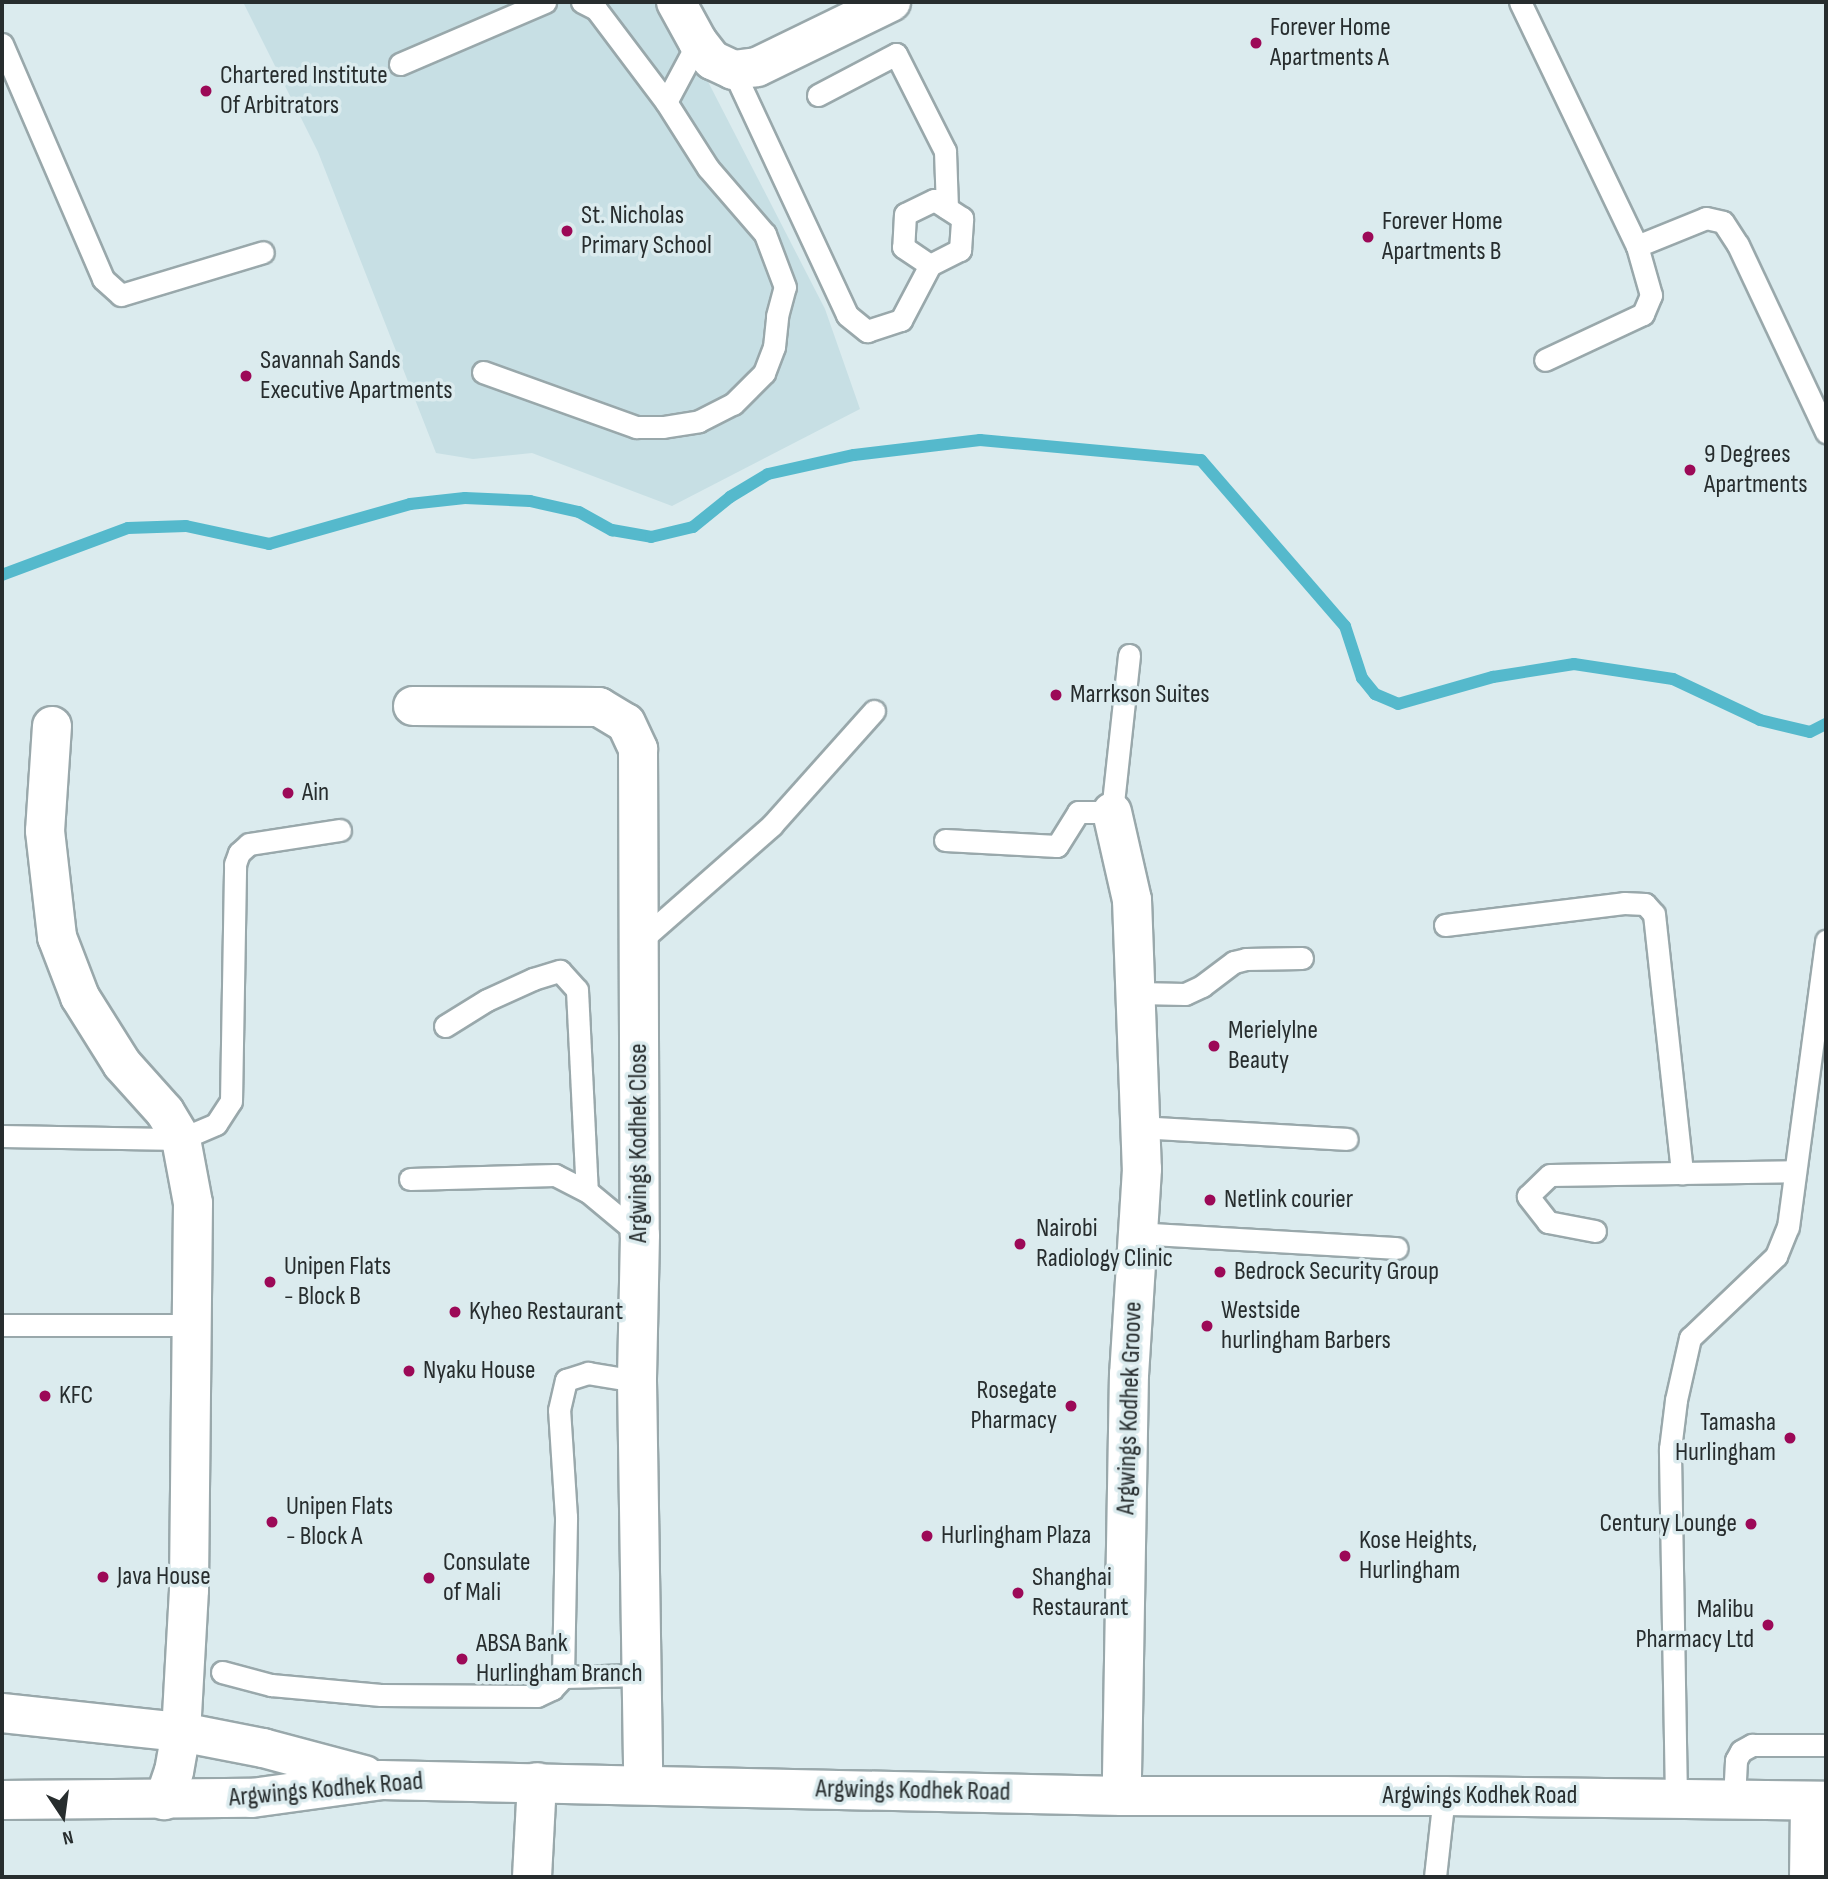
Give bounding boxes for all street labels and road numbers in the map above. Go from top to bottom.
street label: Argwings Kodhek Close [623,1043,655,1243]
street label: Argwings Kodhek Groove [1111,1301,1149,1515]
street label: Argwings Kodhek Road [228,1766,424,1814]
street label: Argwings Kodhek Road [815,1774,1011,1808]
street label: Argwings Kodhek Road [1383,1780,1577,1812]

